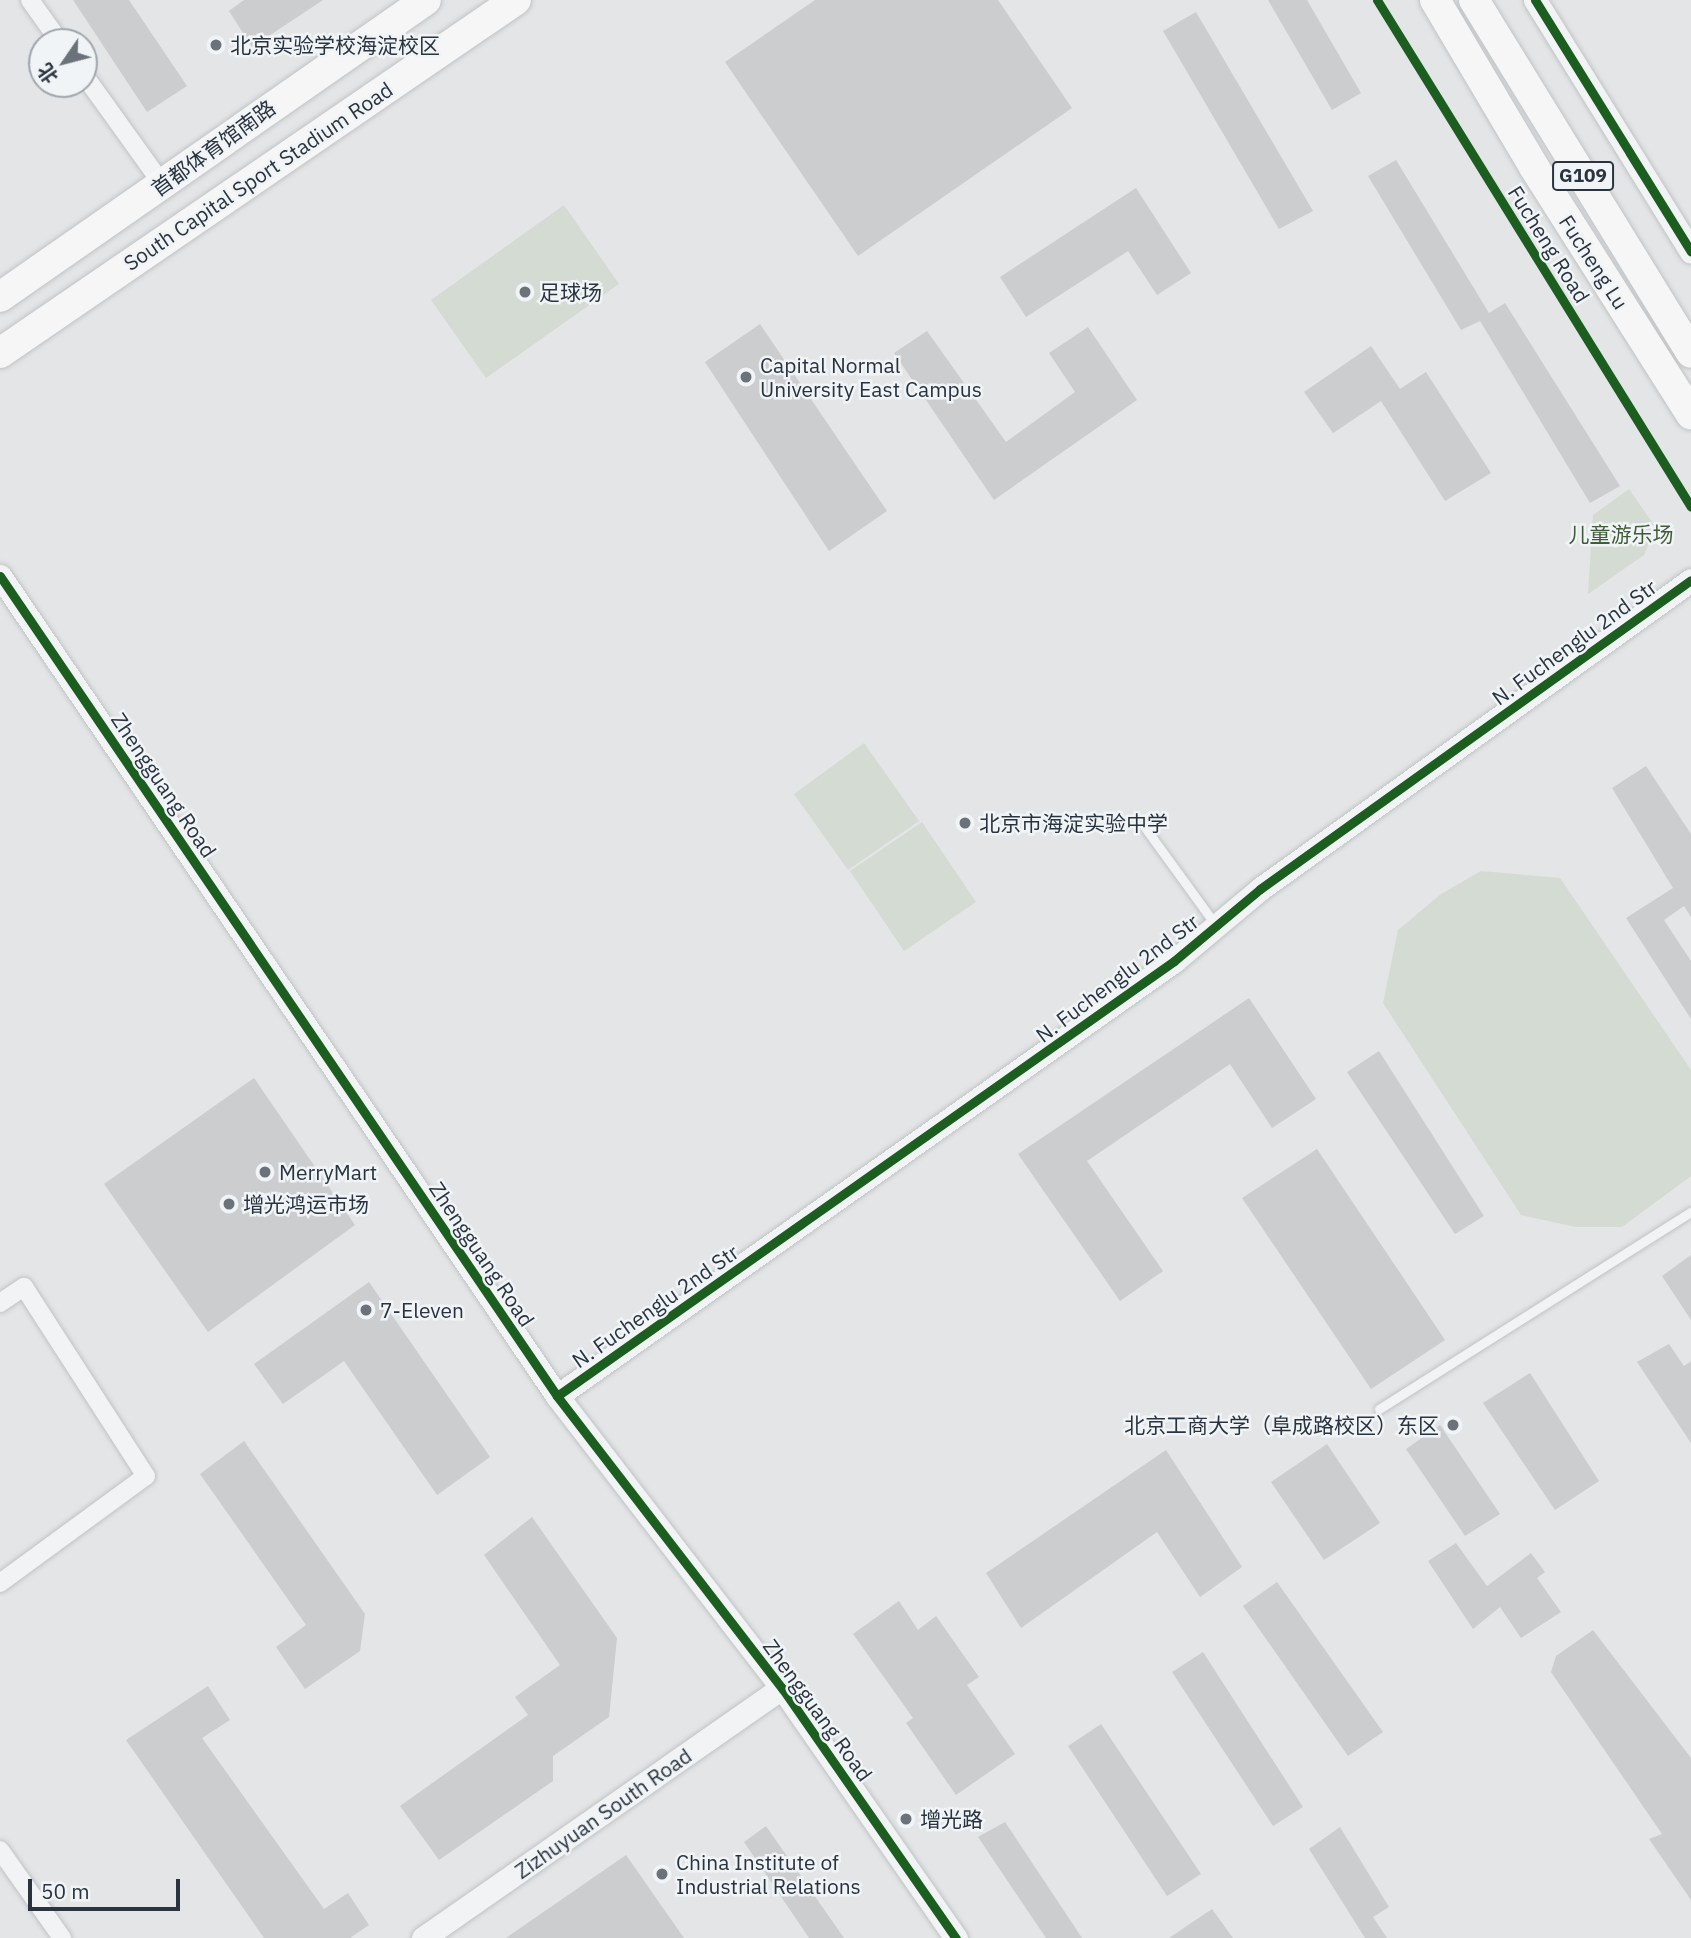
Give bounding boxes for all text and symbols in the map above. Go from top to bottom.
north arrow [28,28,98,98]
place label: 北京实验学校海淀校区 [230,32,440,58]
marker: 北京实验学校海淀校区 [208,37,224,53]
text: 北 [32,59,63,89]
street label: South Capital Sport Stadium Road [119,76,397,276]
street label: 首都体育馆南路 [146,95,280,201]
road number: G109 [1552,160,1614,192]
street label: Fucheng Road [1503,181,1595,307]
street label: Fucheng Lu [1554,210,1634,314]
place label: 足球场 [539,279,602,305]
marker: 足球场 [517,284,533,300]
place label: Capital Normal University East Campus [760,352,982,402]
marker: Capital Normal University East Campus [738,369,754,385]
park label: 儿童游乐场 [1569,521,1673,547]
street label: N. Fuchenglu 2nd Str [1487,574,1661,710]
street label: Zhengguang Road [106,708,222,862]
place label: 北京市海淀实验中学 [979,810,1168,836]
marker: 北京市海淀实验中学 [957,815,973,831]
street label: N. Fuchenglu 2nd Str [1031,909,1203,1047]
place label: MerryMart [279,1159,377,1185]
marker: MerryMart [257,1164,273,1180]
street label: Zhengguang Road [424,1177,540,1331]
place label: 增光鸿运市场 [243,1191,369,1217]
marker: 增光鸿运市场 [221,1196,237,1212]
street label: N. Fuchenglu 2nd Str [567,1239,743,1373]
place label: 7-Eleven [380,1297,464,1323]
marker: 7-Eleven [358,1302,374,1318]
place label: 北京工商大学（阜成路校区）东区 [1124,1412,1439,1438]
marker: 北京工商大学（阜成路校区）东区 [1445,1417,1461,1433]
street label: Zhengguang Road [758,1634,878,1786]
street label: Zizhuyuan South Road [510,1742,696,1884]
place label: 增光路 [920,1806,983,1832]
marker: 增光路 [898,1811,914,1827]
place label: China Institute of Industrial Relations [676,1849,861,1899]
scale bar [32,1864,184,1908]
marker: China Institute of Industrial Relations [654,1866,670,1882]
text: 50 m [41,1877,90,1905]

